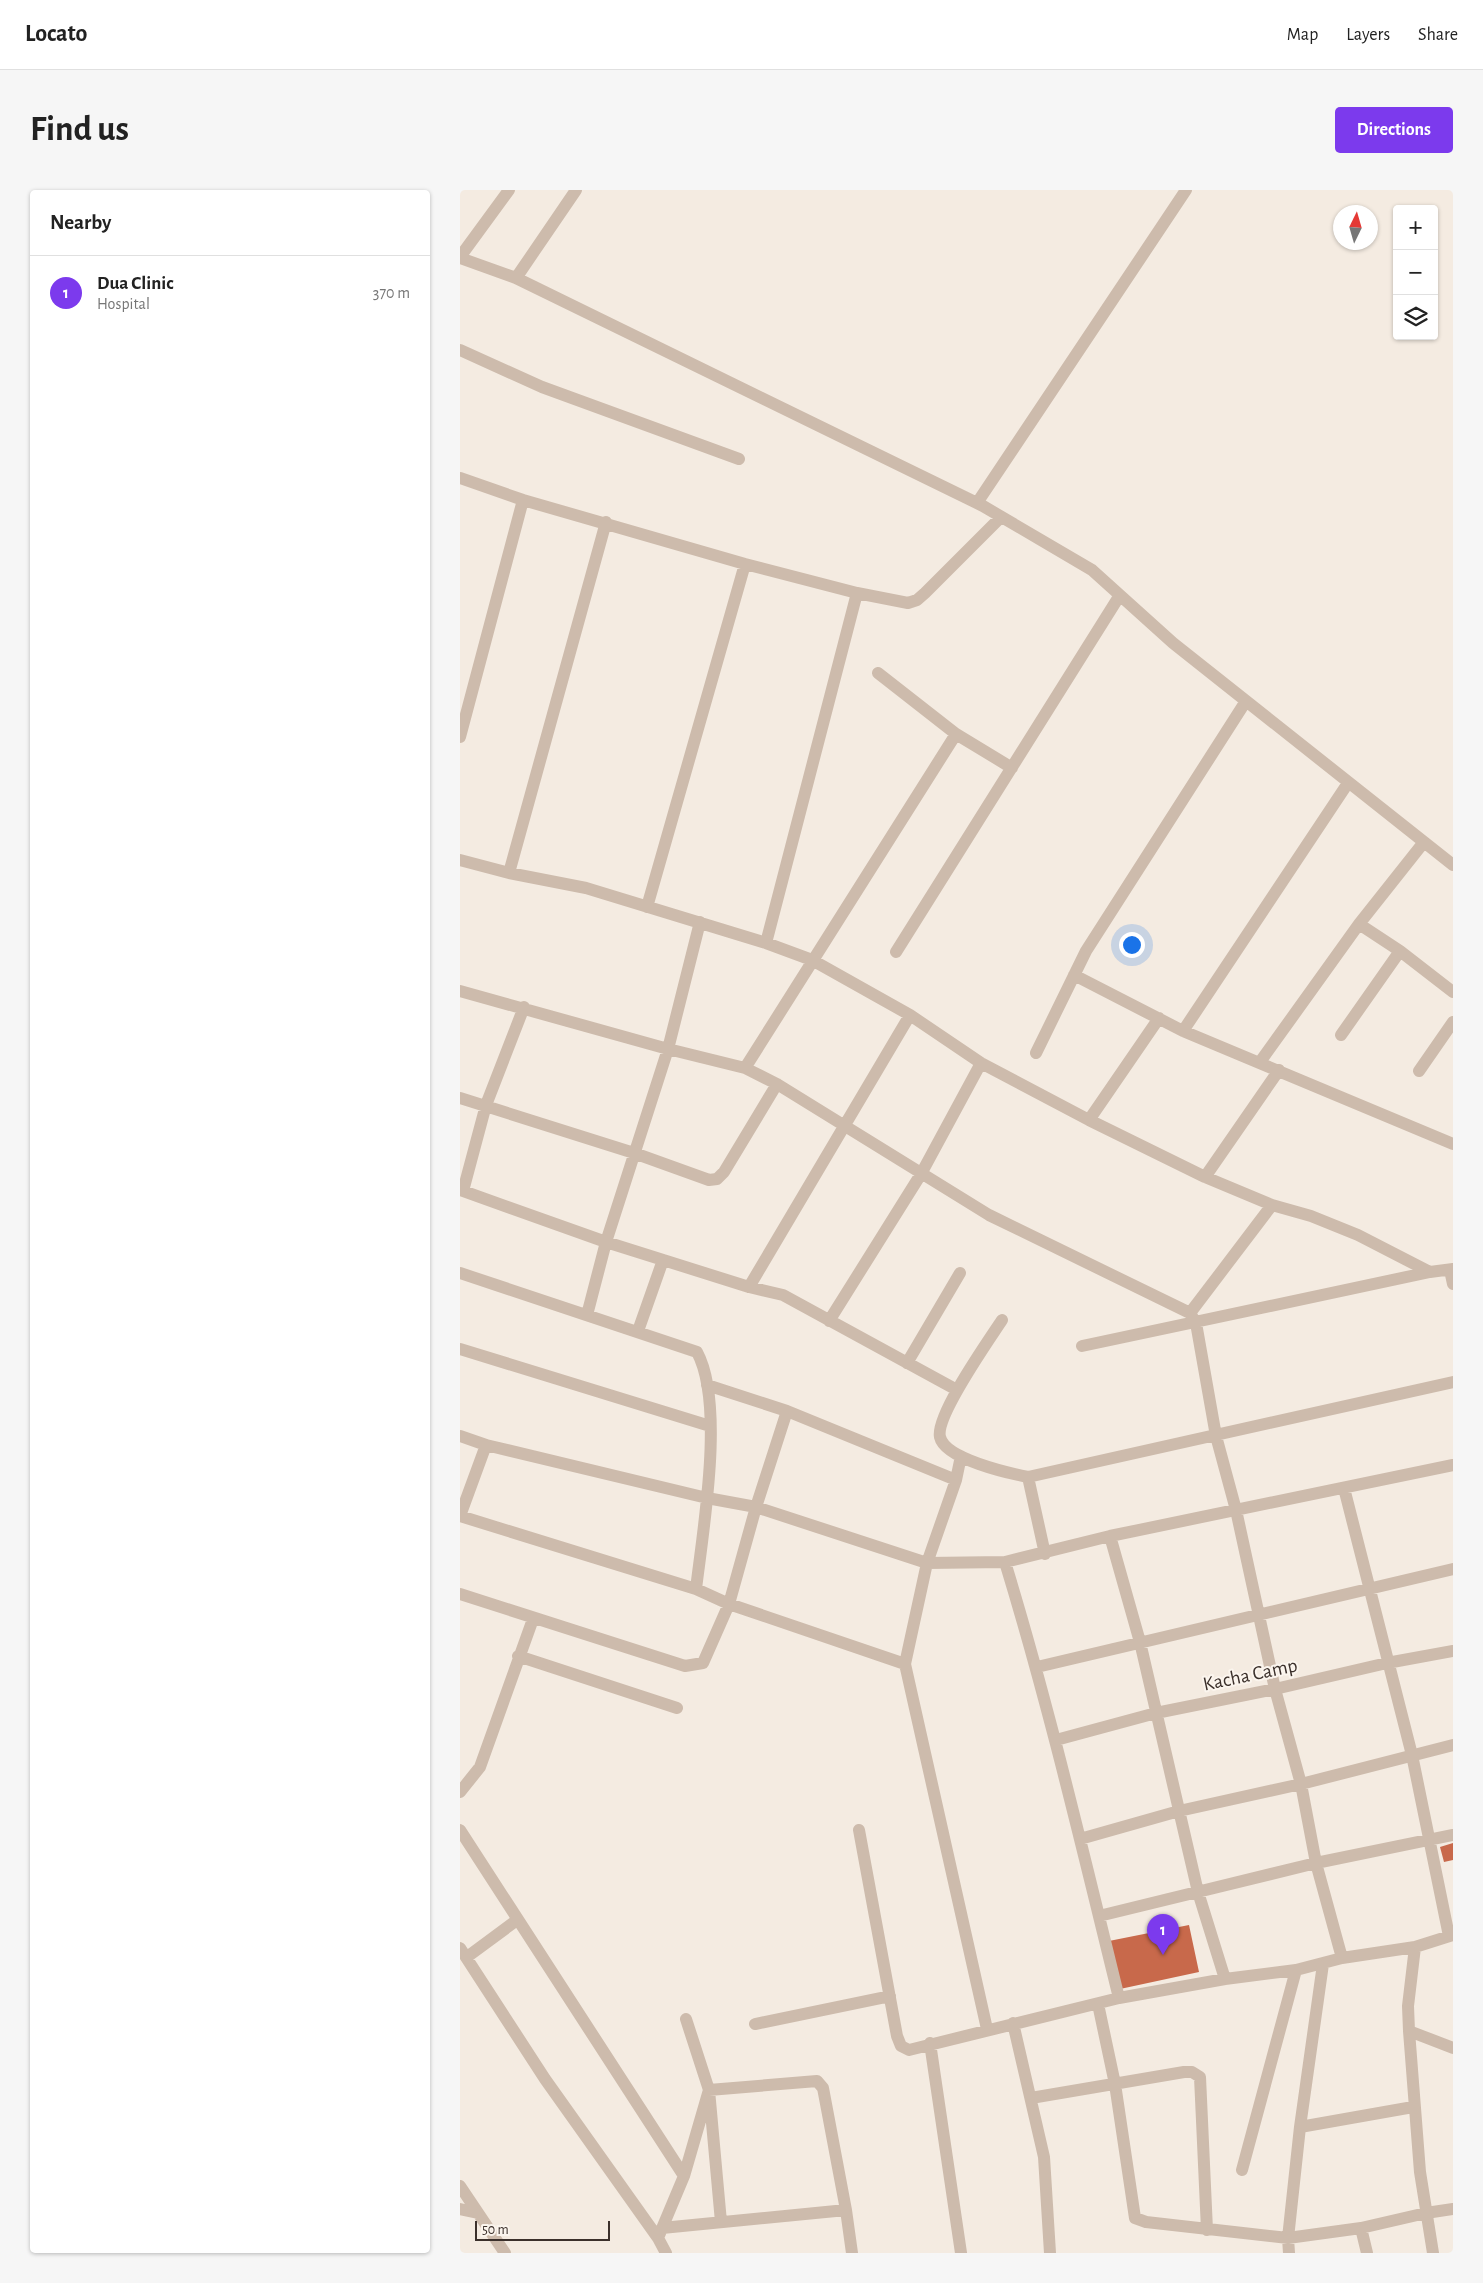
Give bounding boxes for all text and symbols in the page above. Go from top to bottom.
text: Locato [25,22,87,46]
text: Map [1287,26,1318,44]
text: Layers [1346,26,1390,44]
text: Share [1418,26,1458,44]
button: Directions [1335,107,1453,153]
text: Find us [30,112,129,147]
north arrow [1333,205,1378,250]
map controls [1393,205,1438,340]
button: + [1393,205,1438,250]
text: Nearby [50,212,111,233]
button: − [1393,250,1438,295]
text: Dua Clinic [97,274,174,293]
text: 1 [63,285,69,301]
text: 370 m [373,285,410,301]
button: layers [1393,295,1438,340]
text: Hospital [97,296,150,312]
your location [1119,932,1145,958]
street label: Kacha Camp [1201,1655,1299,1695]
pin: 1 [1147,1914,1179,1955]
scale bar [475,2218,610,2241]
text: 50 m [482,2223,509,2237]

